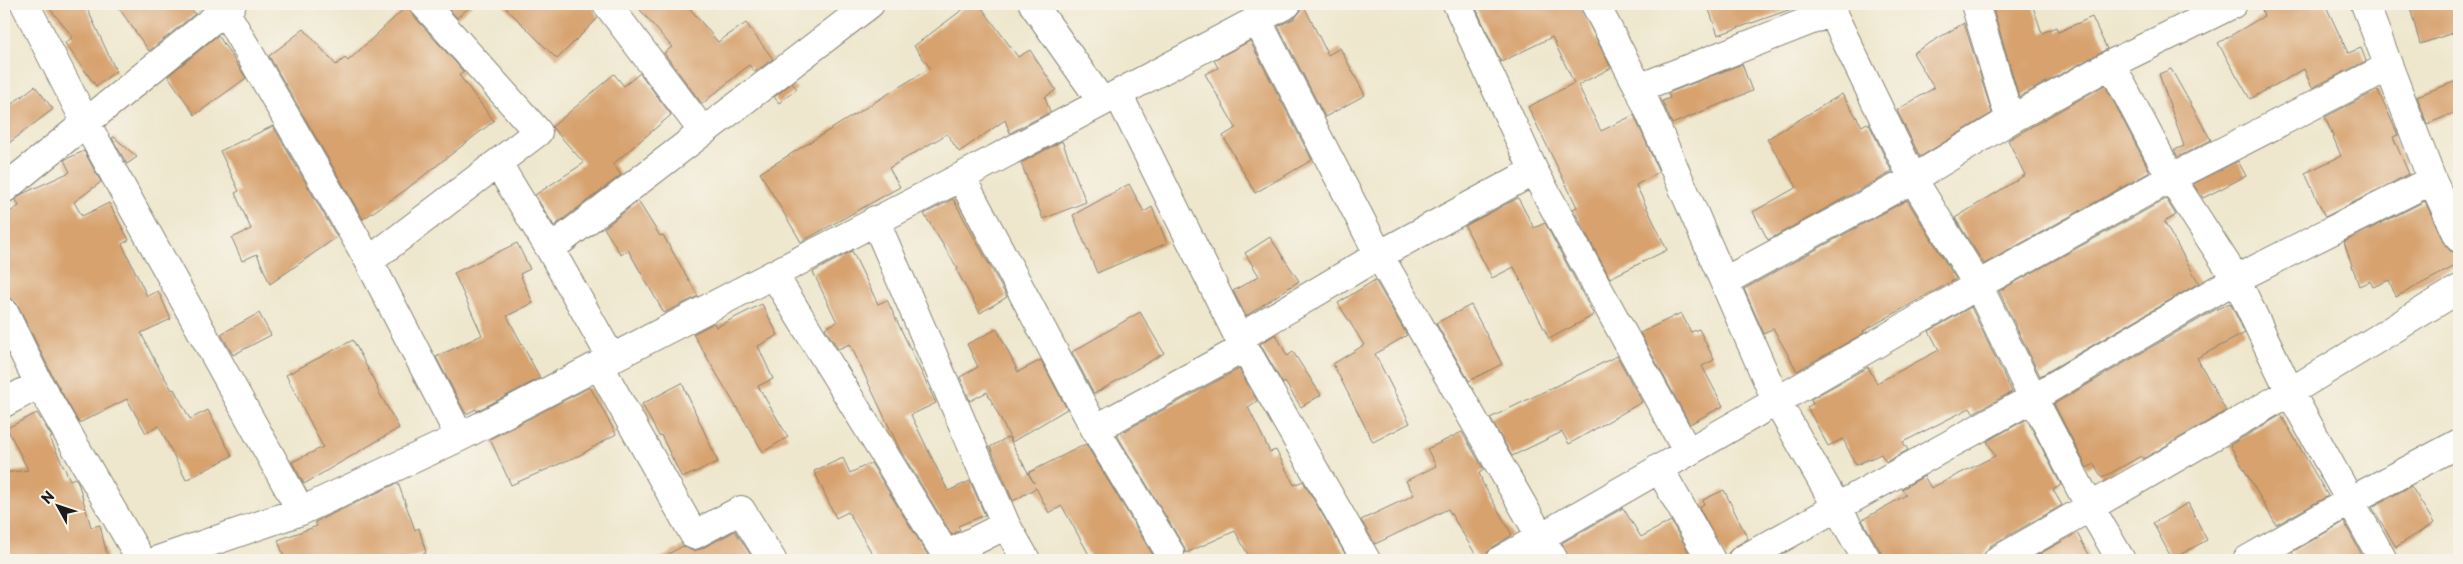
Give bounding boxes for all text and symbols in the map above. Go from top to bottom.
north arrow [32,482,82,532]
text: N [36,486,59,508]

